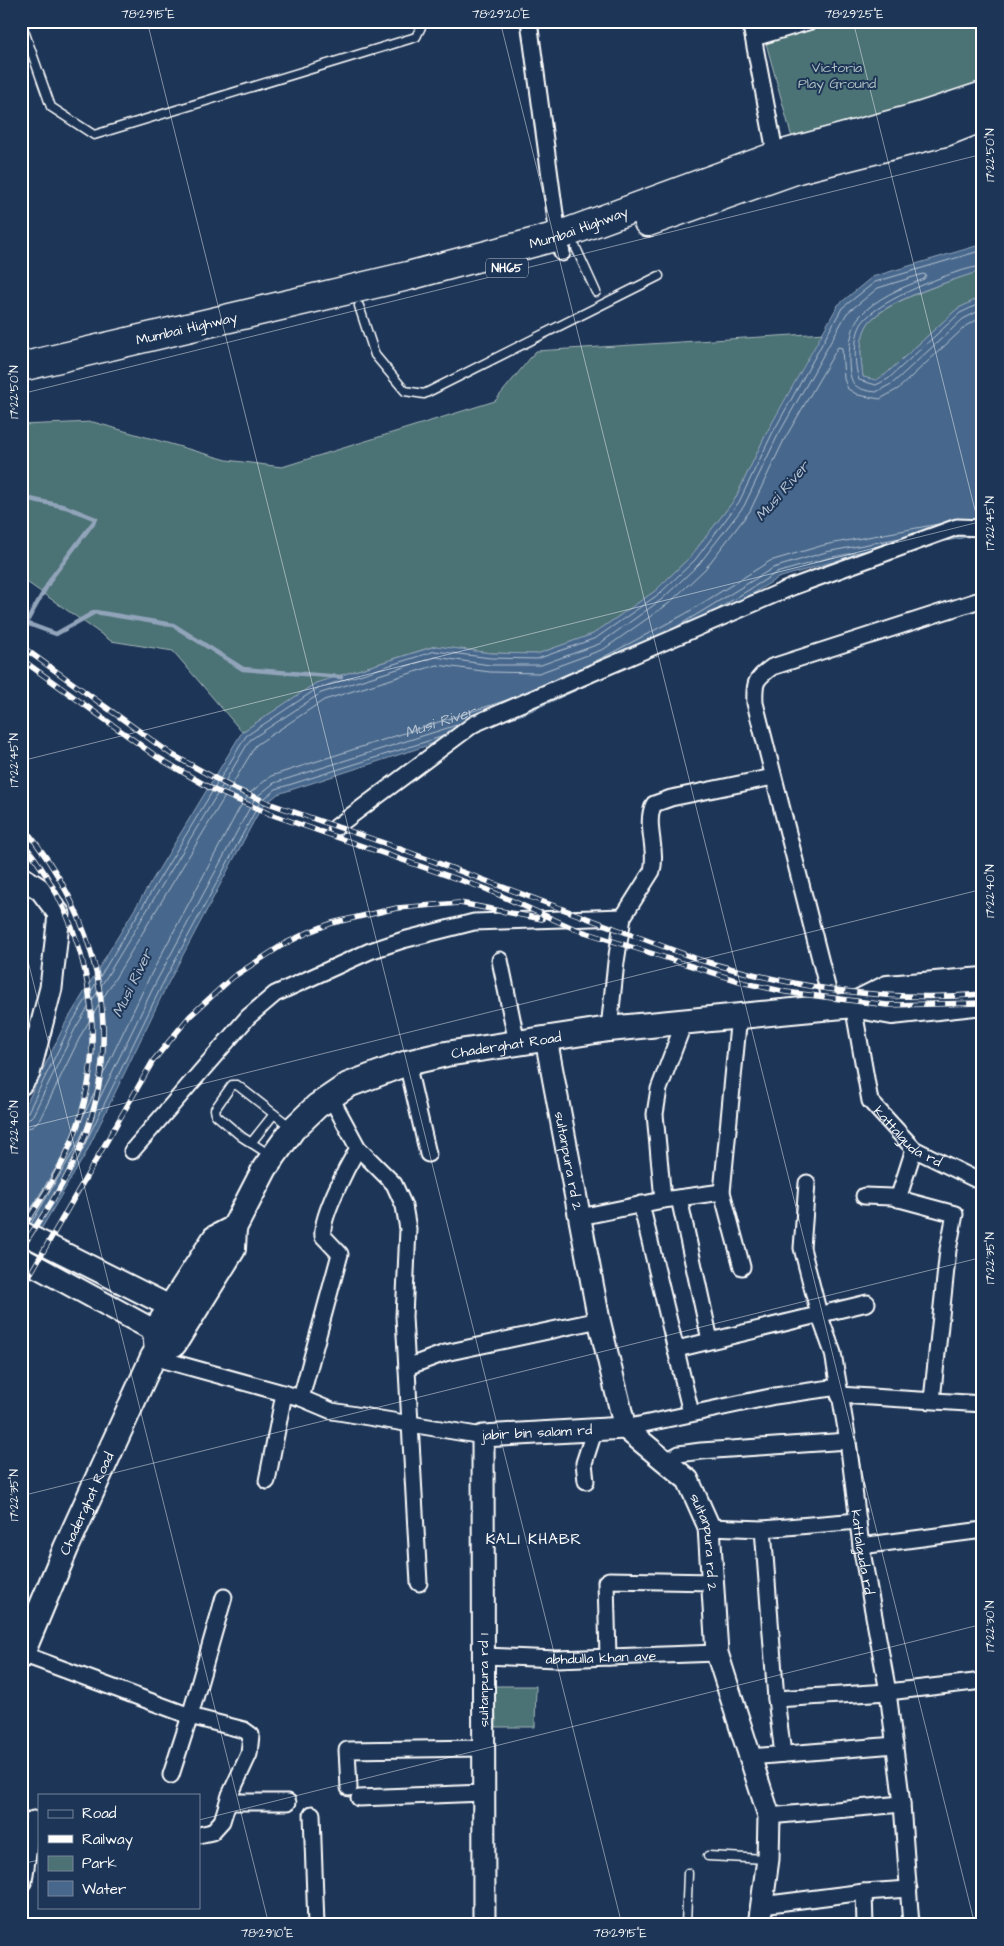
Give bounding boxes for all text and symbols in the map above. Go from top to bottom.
text: 78°29'15"E [121,6,175,23]
text: 78°29'20"E [472,6,530,23]
text: 78°29'25"E [825,6,883,23]
park label: Victoria Play Ground [798,58,876,94]
text: 17°22'50"N [982,128,999,182]
street label: Mumbai Highway [527,202,631,254]
road number: NH65 [486,258,528,278]
street label: Mumbai Highway [134,307,240,351]
text: 17°22'50"N [6,365,23,419]
water label: Musi River [751,456,815,526]
text: 17°22'45"N [982,495,999,550]
water label: Musi River [402,700,480,743]
text: 17°22'45"N [6,732,23,787]
text: 17°22'40"N [982,864,999,918]
water label: Musi River [107,944,159,1021]
street label: Chaderghat Road [450,1027,563,1064]
text: 17°22'40"N [6,1100,23,1154]
street label: kattalguda rd [868,1102,945,1172]
street label: sultanpura rd 2 [549,1110,587,1212]
text: 17°22'35"N [982,1231,999,1284]
street label: jabir bin salam rd [479,1420,593,1446]
street label: Chaderghat Road [55,1449,119,1558]
text: 17°22'35"N [6,1468,23,1521]
street label: sultanpura rd 2 [684,1490,722,1591]
street label: kattalguda rd [846,1509,879,1596]
district label: KALI KHABR [486,1529,582,1550]
text: 17°22'30"N [982,1600,999,1652]
street label: sultanpura rd 1 [474,1633,494,1727]
street label: abhdulla khan ave [545,1646,657,1670]
legend [38,1794,200,1908]
text: Road [82,1803,117,1824]
text: Railway [82,1829,133,1851]
text: Park [82,1853,117,1874]
text: Water [82,1879,126,1900]
text: 78°29'10"E [241,1925,293,1942]
text: 78°29'15"E [593,1925,647,1942]

